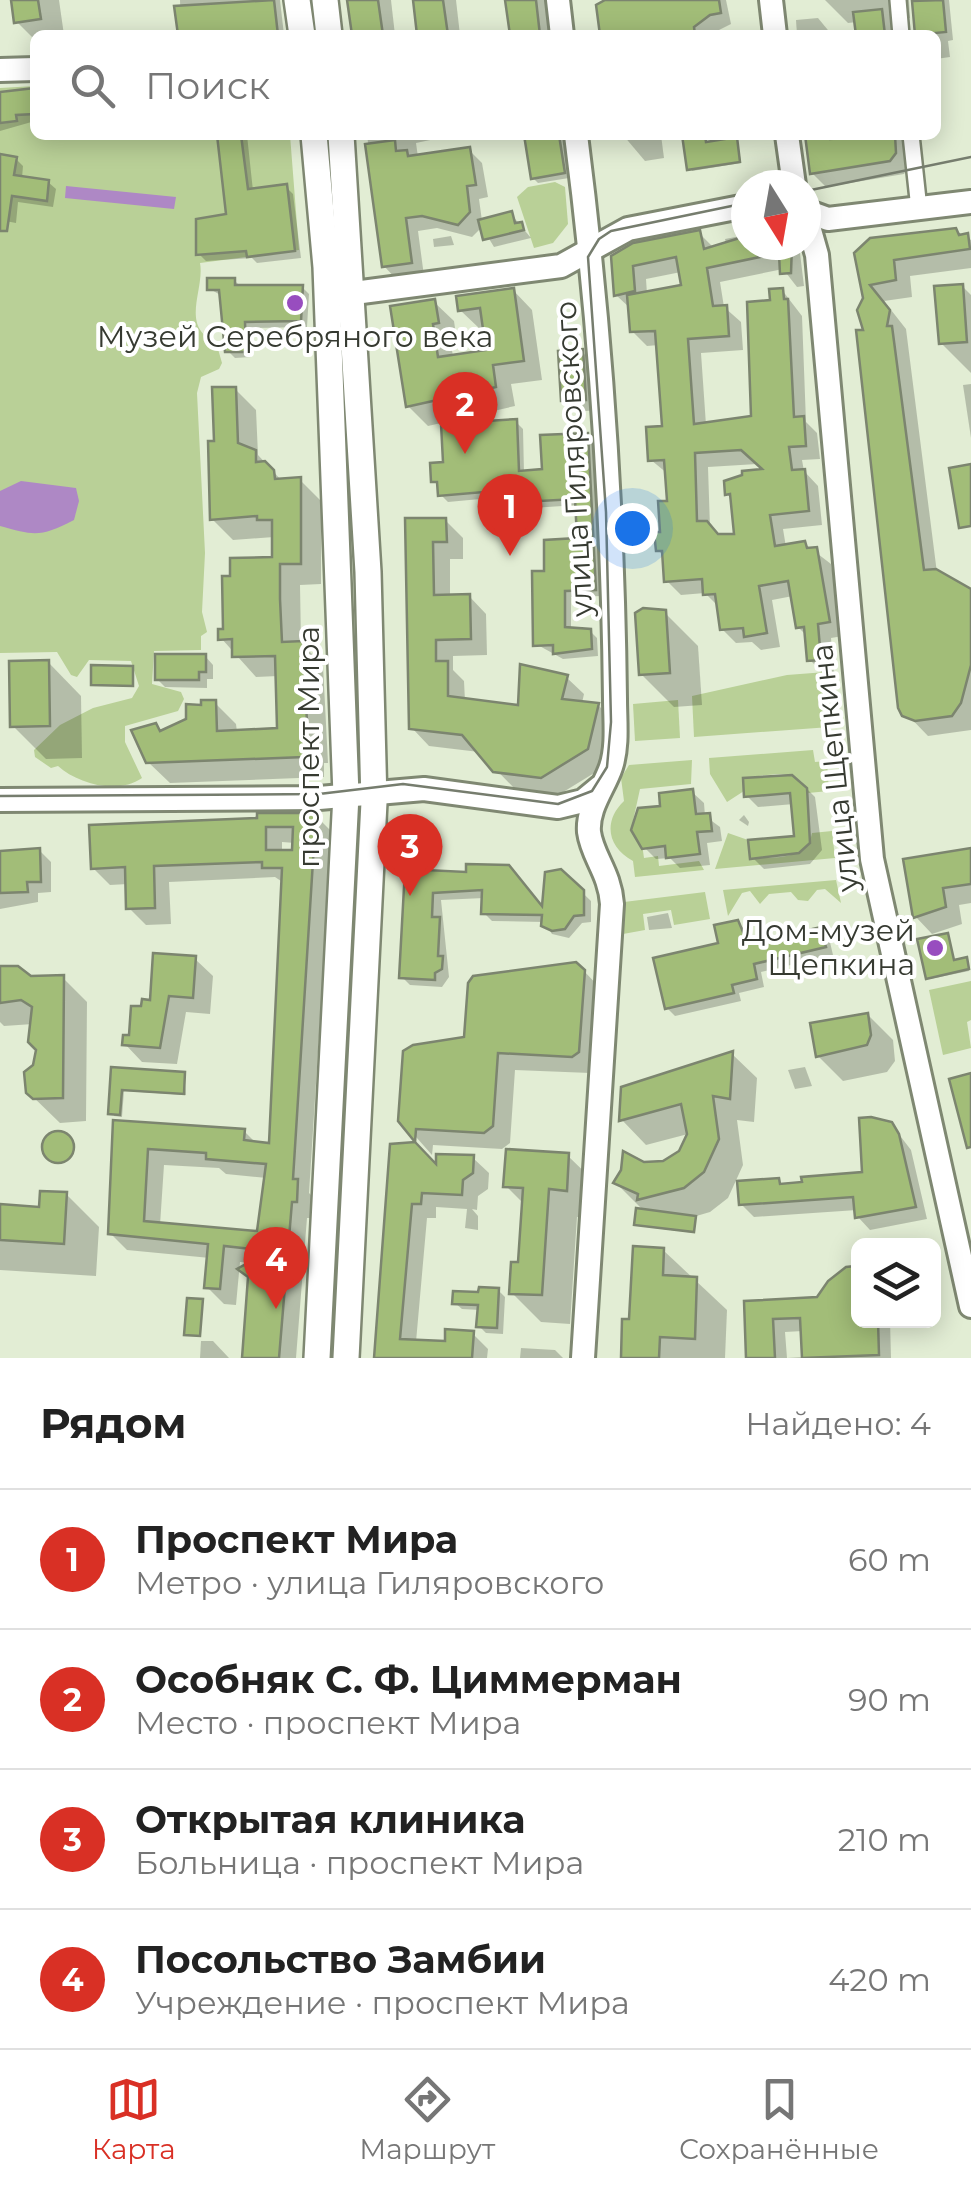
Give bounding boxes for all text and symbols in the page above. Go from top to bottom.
search box [30,30,941,140]
icon: search [65,58,120,113]
text: Поиск [145,62,270,109]
north arrow [731,170,821,260]
marker: Музей Серебряного века [284,292,306,314]
street label: улица Гиляровского [547,300,600,619]
place label: Музей Серебряного века [97,318,493,355]
pin: 2 [432,372,498,454]
pin: 1 [478,474,542,556]
your location [607,503,658,554]
street label: проспект Мира [290,626,327,868]
street label: улица Щепкина [803,642,866,895]
pin: 3 [378,814,442,896]
place label: Дом-музей Щепкина [742,912,915,983]
marker: Дом-музей Щепкина [924,937,946,959]
pin: 4 [244,1226,308,1309]
map controls [851,1238,941,1328]
button: layers [851,1238,941,1328]
text: Рядом [40,1397,187,1449]
text: Найдено: 4 [745,1404,931,1443]
text: Проспект Мира [135,1516,458,1563]
text: 1 [66,1540,79,1579]
text: 60 m [848,1540,931,1579]
text: Метро · улица Гиляровского [135,1563,604,1602]
text: Особняк С. Ф. Циммерман [135,1656,682,1703]
text: 2 [63,1680,82,1719]
text: 90 m [848,1680,931,1719]
text: Место · проспект Мира [135,1703,521,1742]
text: Открытая клиника [135,1796,525,1843]
text: 3 [63,1820,82,1859]
text: 210 m [838,1820,931,1859]
text: Больница · проспект Мира [135,1843,584,1882]
text: Посольство Замбии [135,1936,546,1983]
text: 4 [61,1960,84,1999]
text: 420 m [828,1960,931,1999]
text: Учреждение · проспект Мира [135,1983,630,2022]
tab: Карта [92,2072,176,2166]
tab: Маршрут [359,2072,495,2166]
tab: Сохранённые [679,2072,879,2166]

